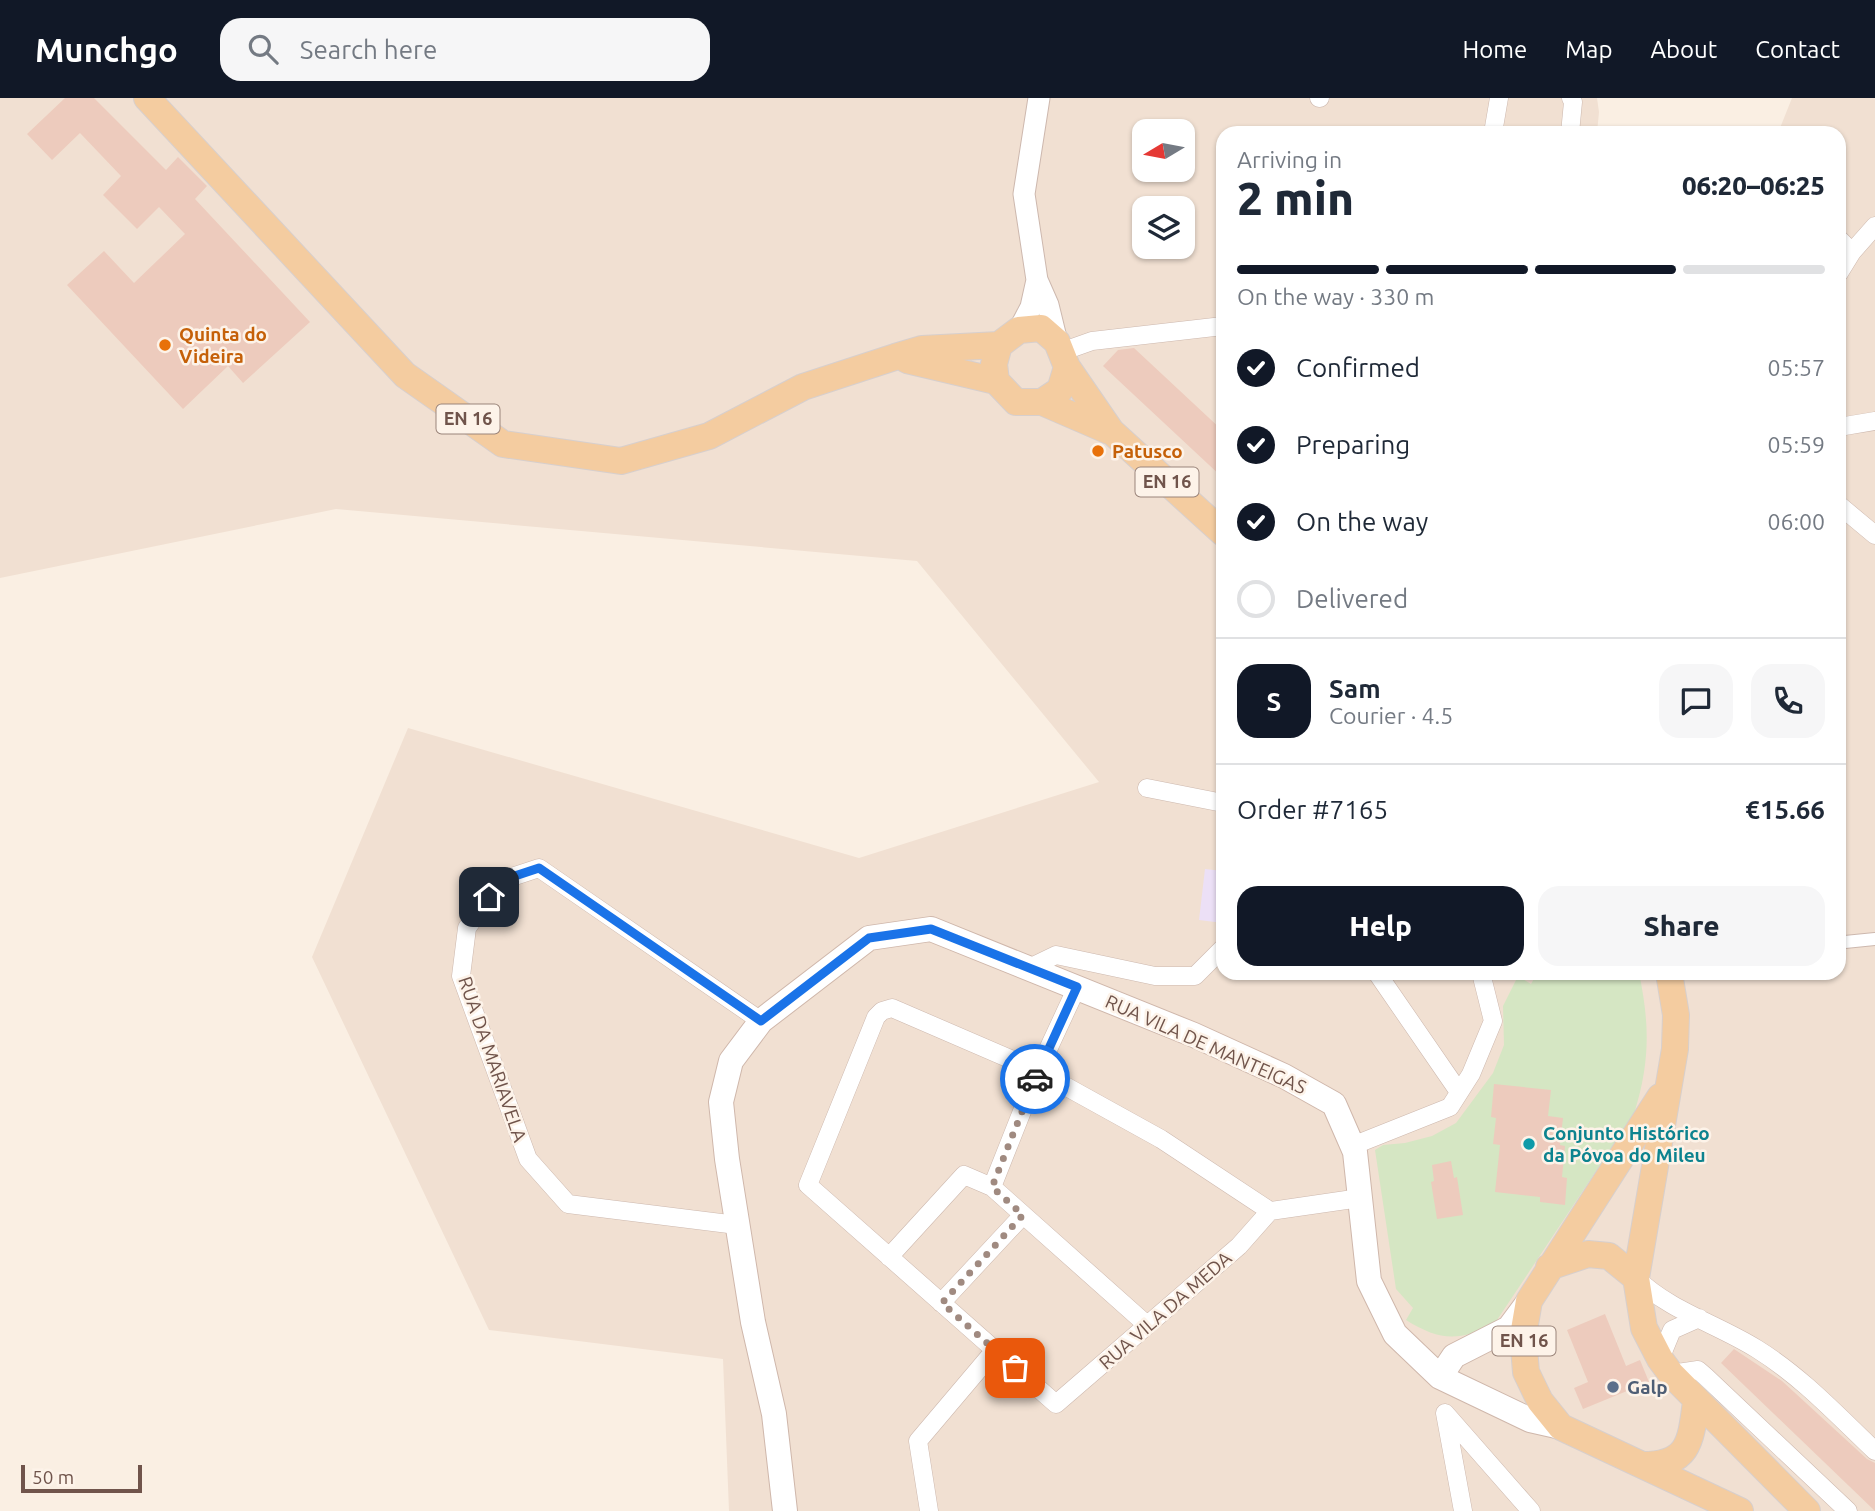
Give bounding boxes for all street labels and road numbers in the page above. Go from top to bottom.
road number: EN 16 [436,404,500,433]
road number: EN 16 [1136,468,1198,496]
street label: RUA DA MARIAVELA [454,973,532,1145]
street label: RUA VILA DE MANTEIGAS [1102,990,1310,1098]
street label: RUA VILA DA MEDA [1094,1246,1236,1373]
road number: EN 16 [1492,1326,1556,1356]

